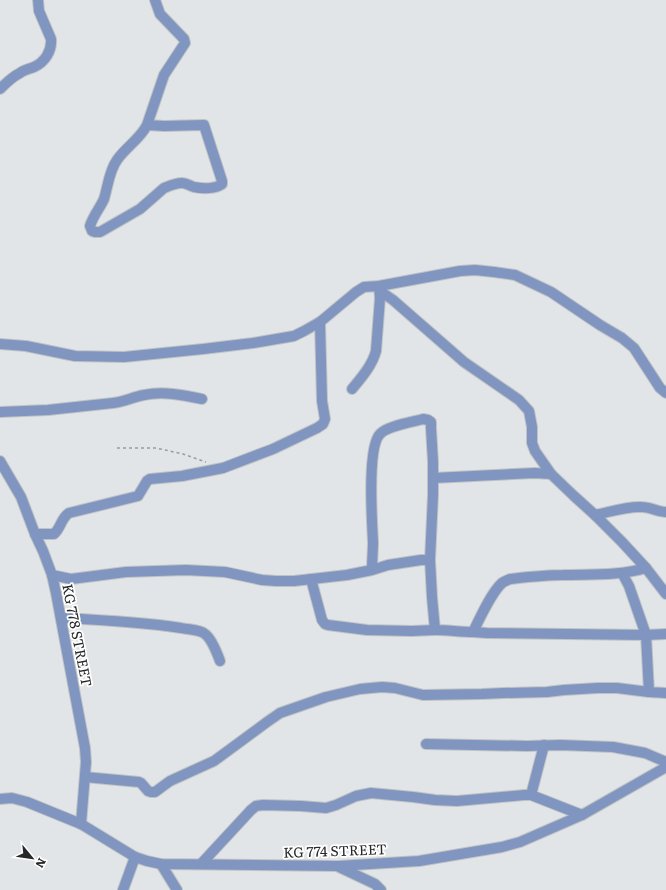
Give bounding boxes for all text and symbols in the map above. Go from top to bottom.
street label: KG 778 STREET [58,582,98,688]
north arrow [12,838,52,878]
street label: KG 774 STREET [283,838,387,862]
text: N [32,855,51,871]

